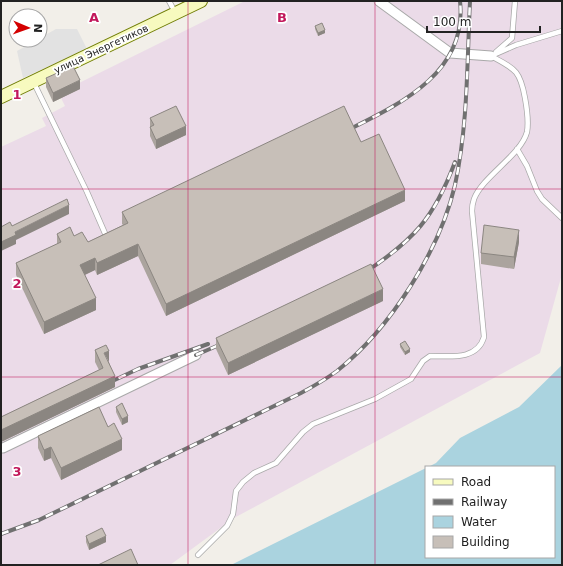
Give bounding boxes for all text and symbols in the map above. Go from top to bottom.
north arrow [8,8,48,48]
scale bar [427,8,540,34]
text: A [89,10,99,25]
text: B [277,10,287,25]
text: 100 m [433,15,471,29]
street label: улица Энергетиков [52,22,150,76]
text: N [31,23,44,33]
text: 1 [12,87,22,102]
text: 2 [12,276,22,291]
text: 3 [12,464,22,479]
legend [425,466,555,558]
text: Road [461,475,491,489]
text: Railway [461,495,507,509]
text: Water [461,515,497,529]
text: Building [461,535,510,549]

